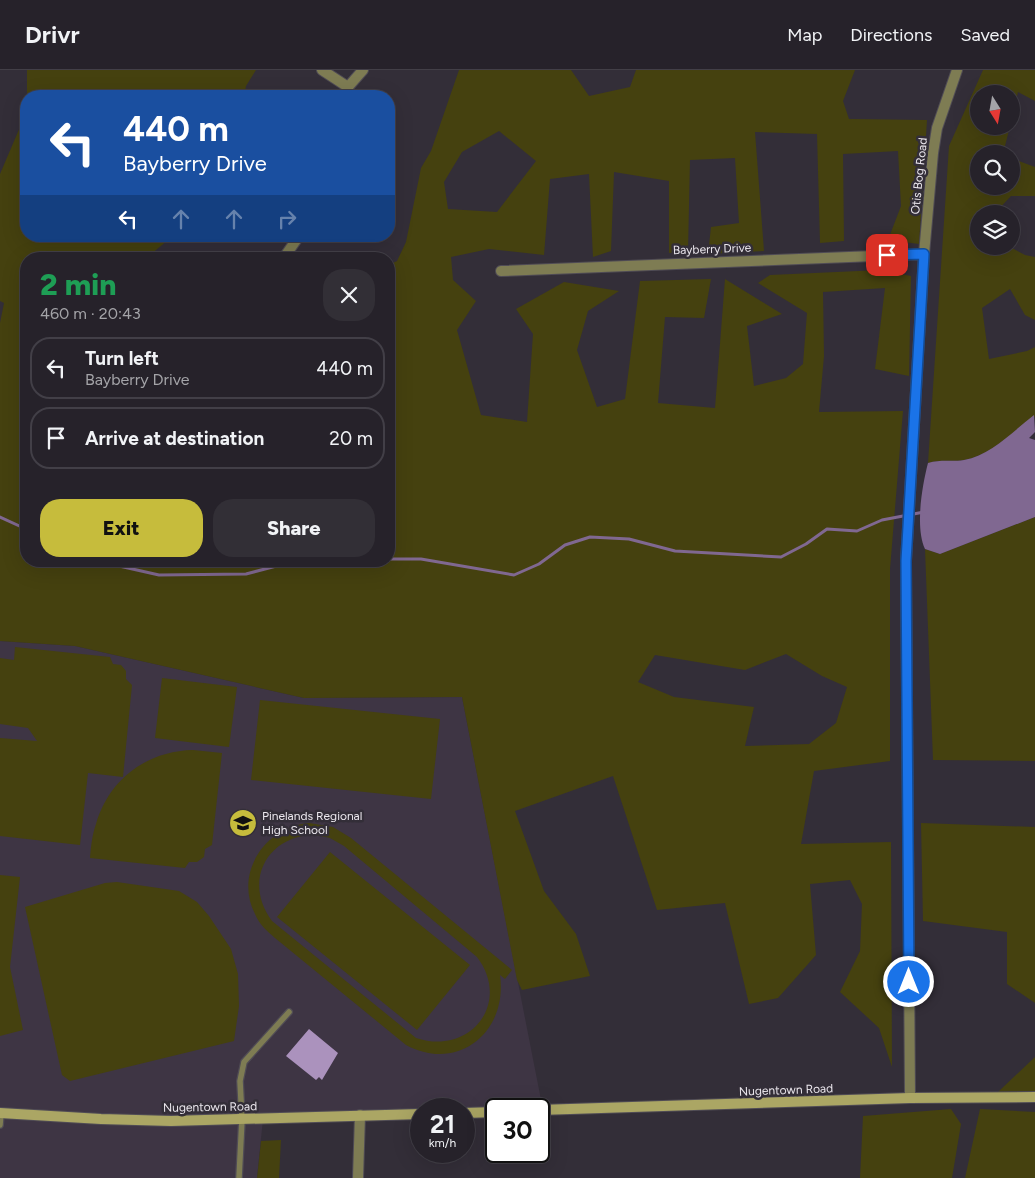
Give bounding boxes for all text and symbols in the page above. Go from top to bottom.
text: Drivr [25,20,80,49]
text: Map [787,24,822,46]
text: Directions [850,24,932,46]
text: Saved [960,24,1010,46]
north arrow [970,85,1020,135]
map controls [970,85,1020,255]
text: 440 m [123,108,229,150]
icon: left [40,110,105,175]
street label: Otis Bog Road [908,137,930,215]
button: search [970,145,1020,195]
text: Bayberry Drive [123,150,267,177]
icon: left [114,205,142,233]
icon: ahead [167,205,195,233]
icon: ahead [220,205,248,233]
icon: right [273,205,301,233]
button: layers [970,205,1020,255]
pin [866,234,908,276]
street label: Bayberry Drive [673,241,752,257]
icon: arrive [873,241,901,269]
text: 2 min [40,266,117,303]
button: close [323,269,375,321]
text: 460 m · 20:43 [40,304,141,323]
text: Turn left [85,347,159,370]
icon: left [42,354,70,382]
text: 440 m [316,357,373,380]
text: Bayberry Drive [85,370,190,389]
icon: arrive [42,424,70,452]
text: Arrive at destination [85,427,264,450]
text: 20 m [329,427,373,450]
button: Exit [40,499,203,557]
button: Share [213,499,375,557]
school or university icon: Pinelands Regional High School [228,808,258,838]
place label: Pinelands Regional High School [262,809,362,837]
position arrow [882,955,934,1007]
street label: Nugentown Road [739,1081,833,1099]
speed limit sign: 30 [485,1098,550,1163]
street label: Nugentown Road [163,1099,257,1115]
text: 21 [430,1109,455,1139]
text: km/h [429,1136,456,1150]

